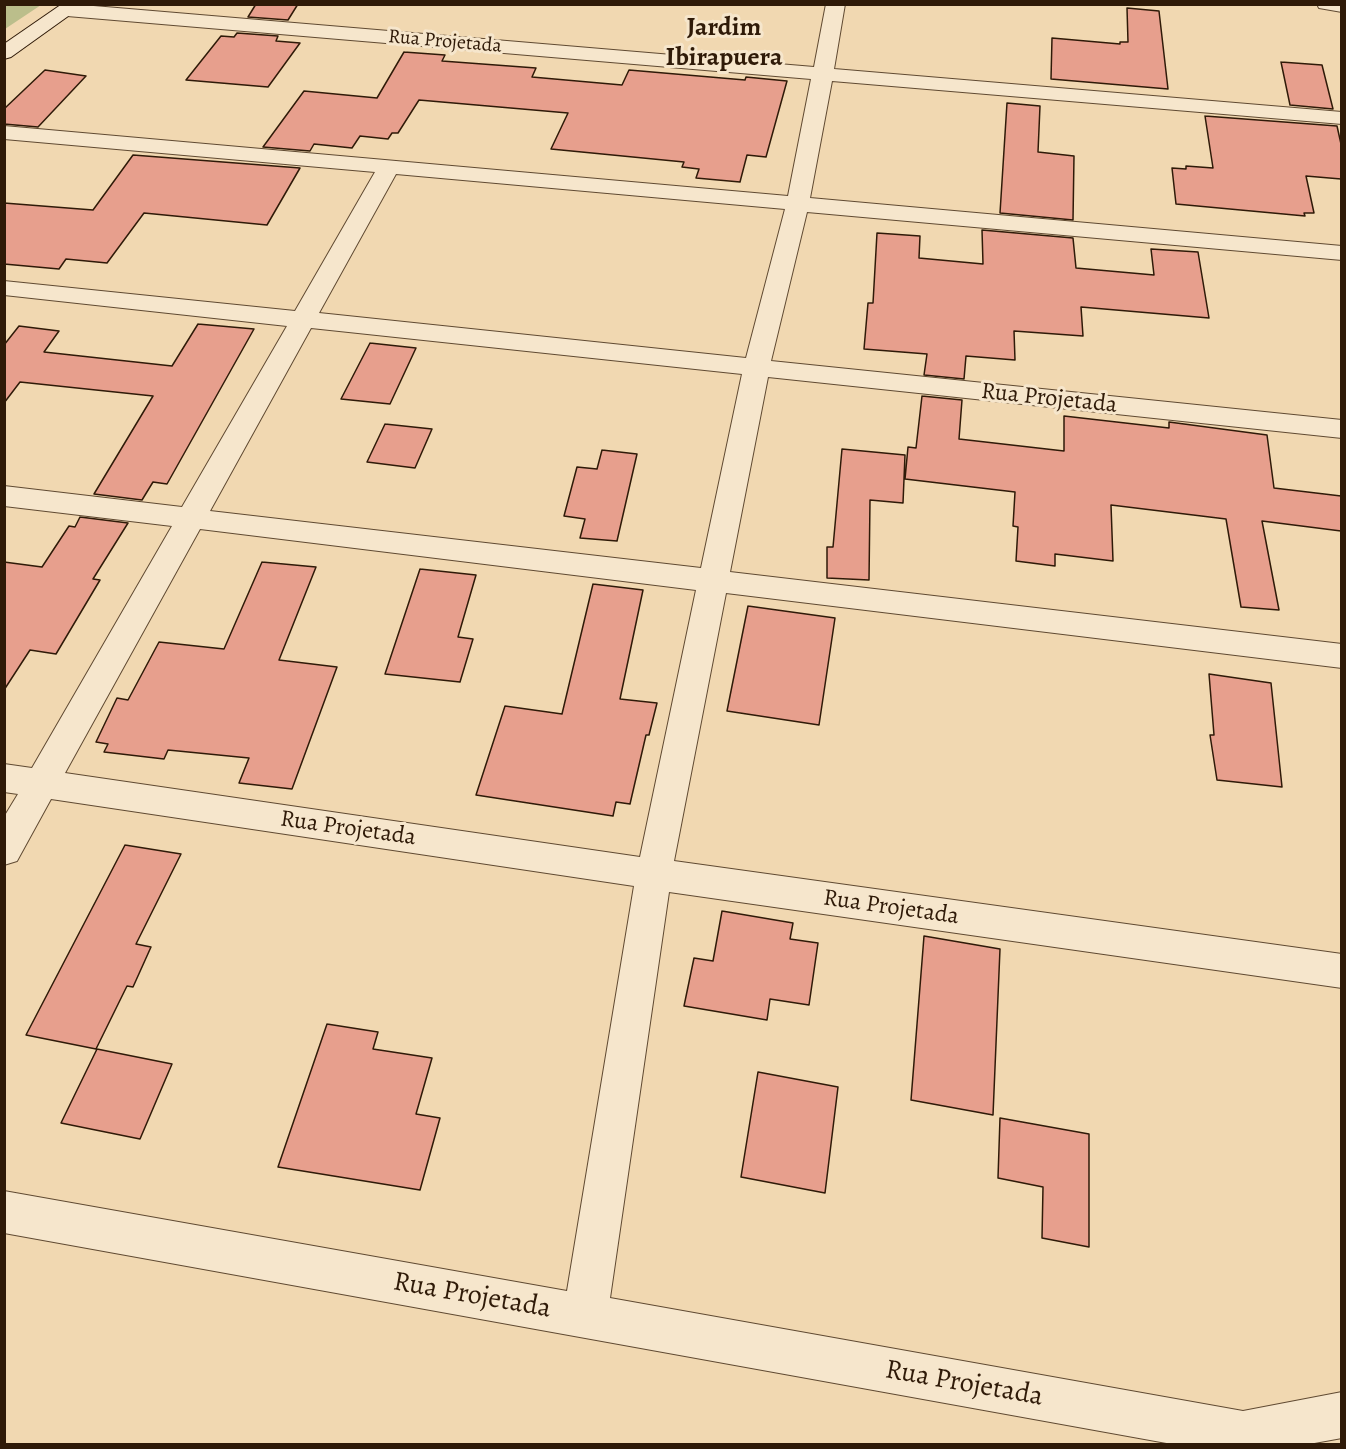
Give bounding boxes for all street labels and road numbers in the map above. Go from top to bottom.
street label: Rua Projetada [387,25,503,59]
street label: Rua Projetada [980,378,1118,420]
street label: Rua Projetada [278,805,418,853]
street label: Rua Projetada [821,884,961,932]
street label: Rua Projetada [391,1266,553,1326]
street label: Rua Projetada [883,1354,1045,1414]

